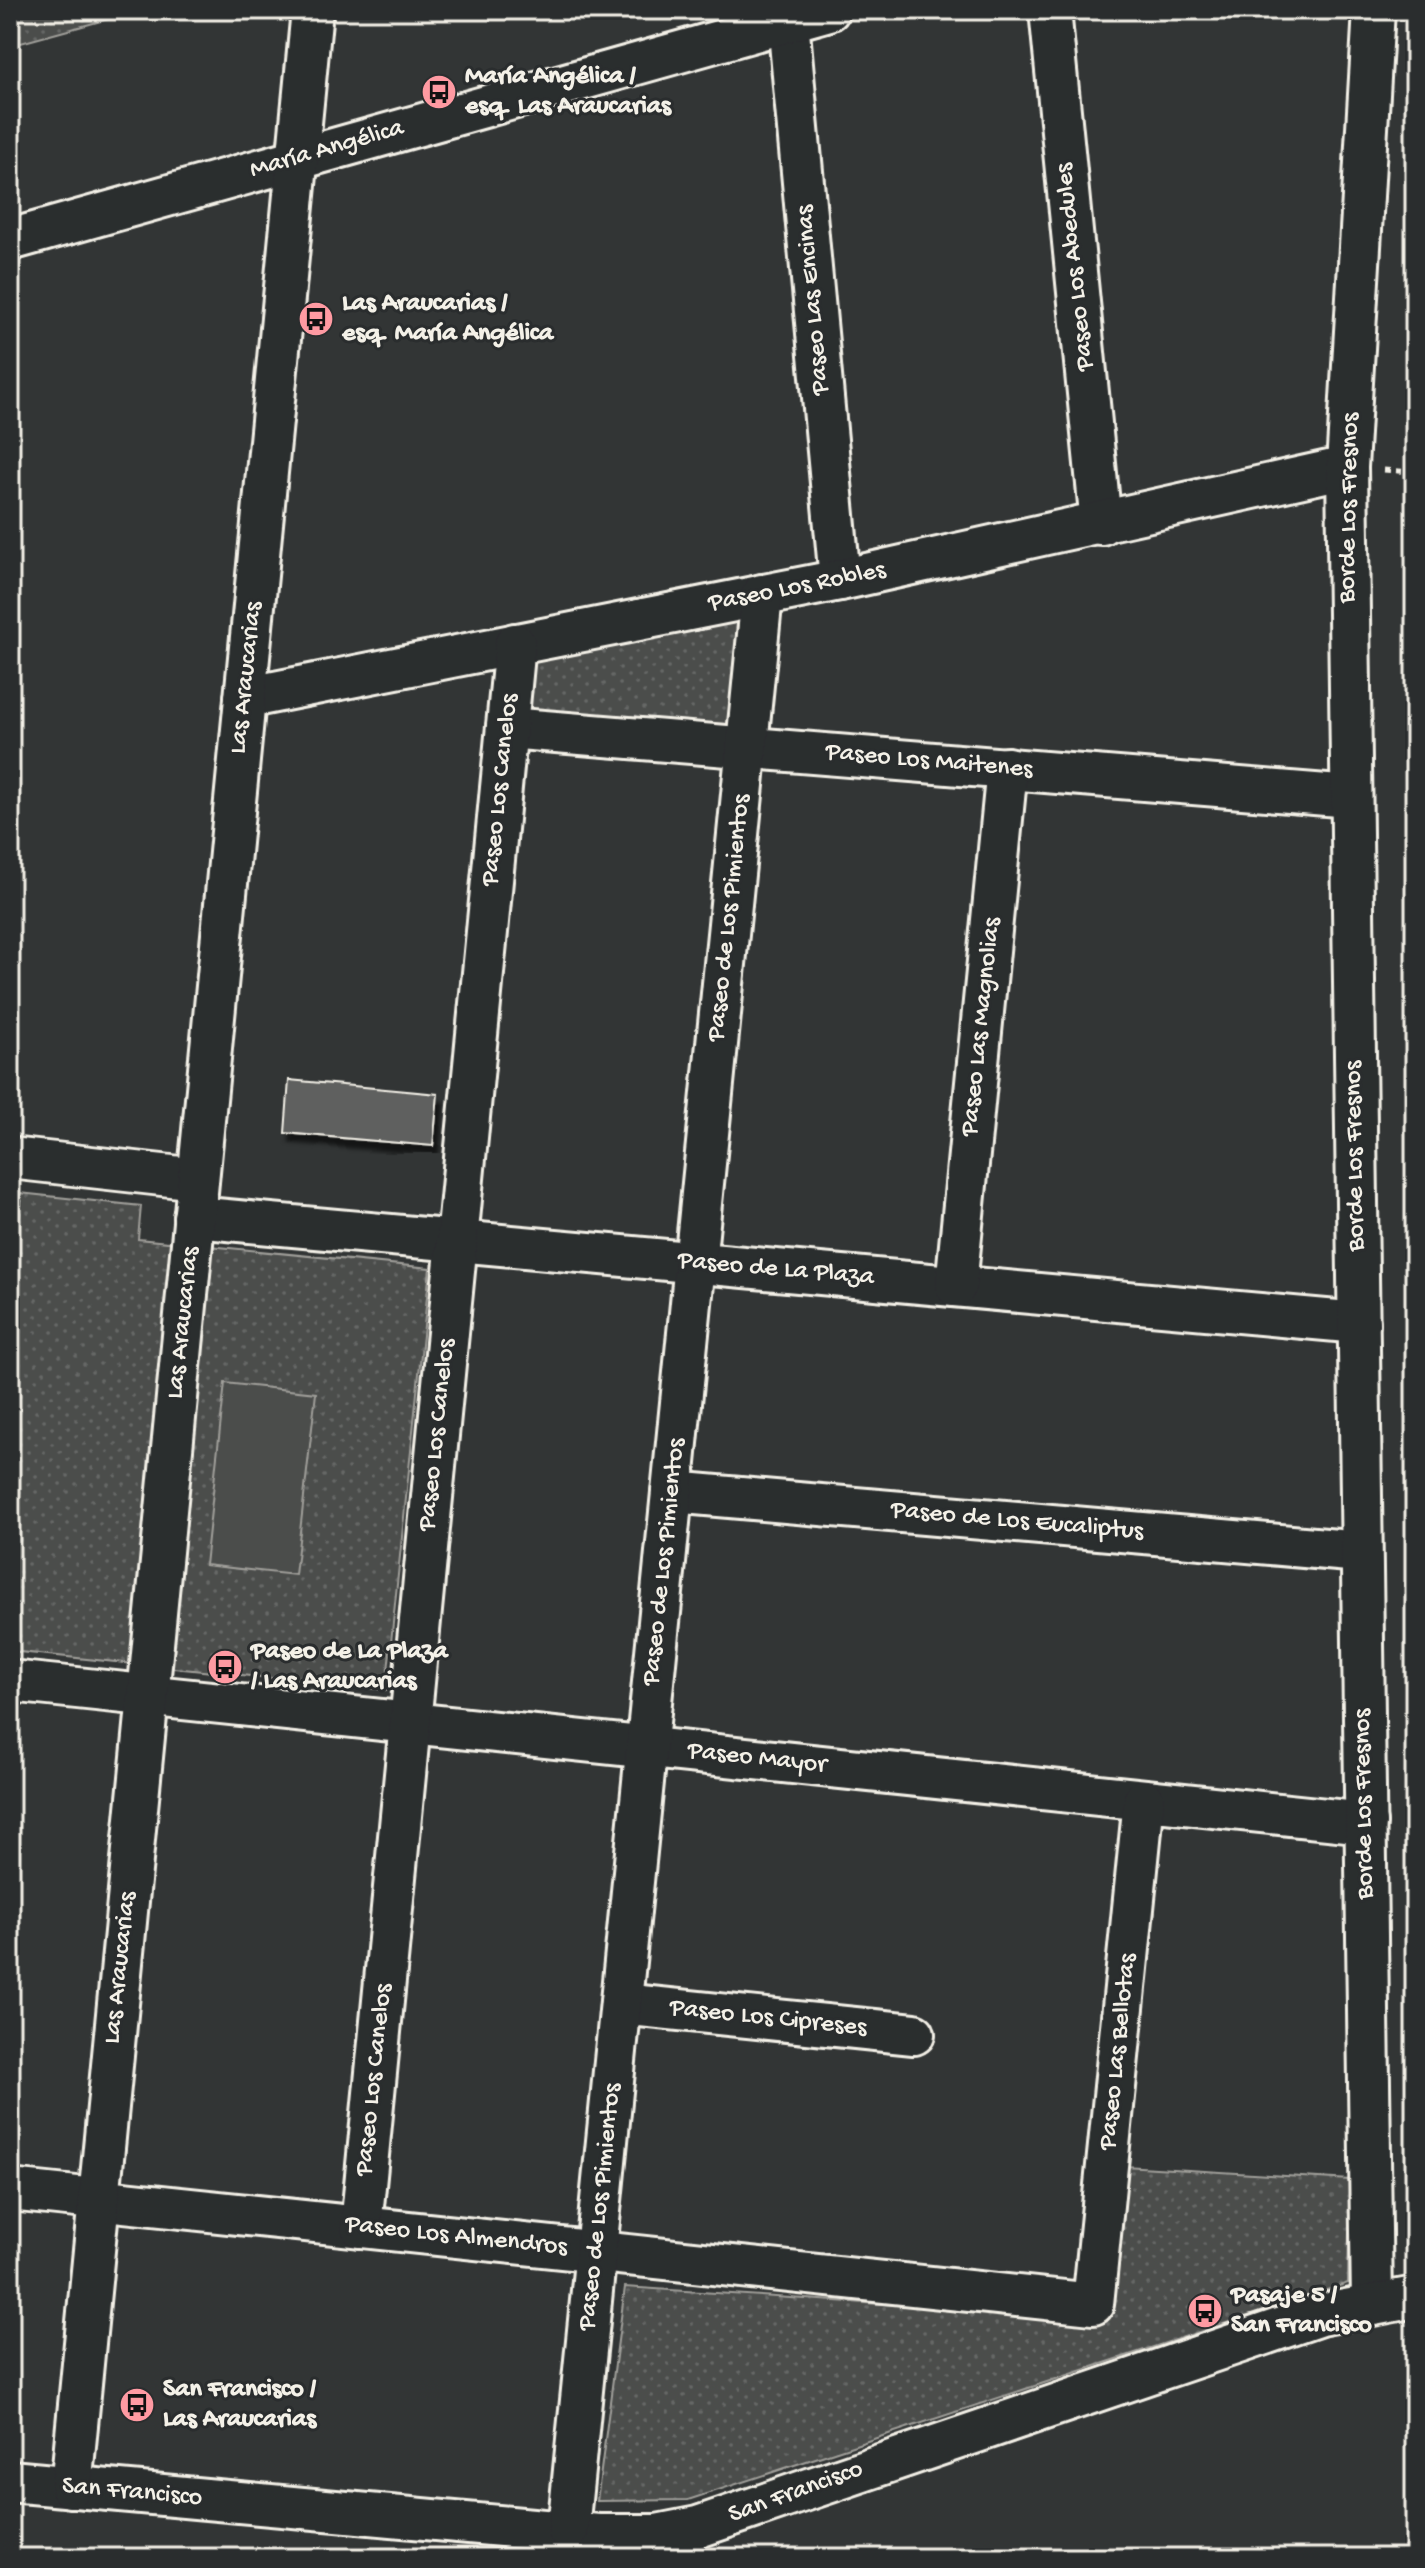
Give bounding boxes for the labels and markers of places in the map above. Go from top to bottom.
place label: María Angélica / esq. Las Araucarias [464,62,672,123]
bus stop icon: María Angélica / esq. Las Araucarias [420,73,458,111]
place label: Las Araucarias / esq. María Angélica [341,289,555,350]
bus stop icon: Las Araucarias / esq. María Angélica [297,300,335,338]
place label: Paseo de La Plaza / Las Araucarias [249,1637,449,1698]
bus stop icon: Paseo de La Plaza / Las Araucarias [206,1648,244,1686]
place label: Pasaje 5 / San Francisco [1229,2281,1372,2342]
bus stop icon: Pasaje 5 / San Francisco [1186,2292,1224,2330]
place label: San Francisco / Las Araucarias [163,2375,317,2436]
bus stop icon: San Francisco / Las Araucarias [118,2386,156,2424]

